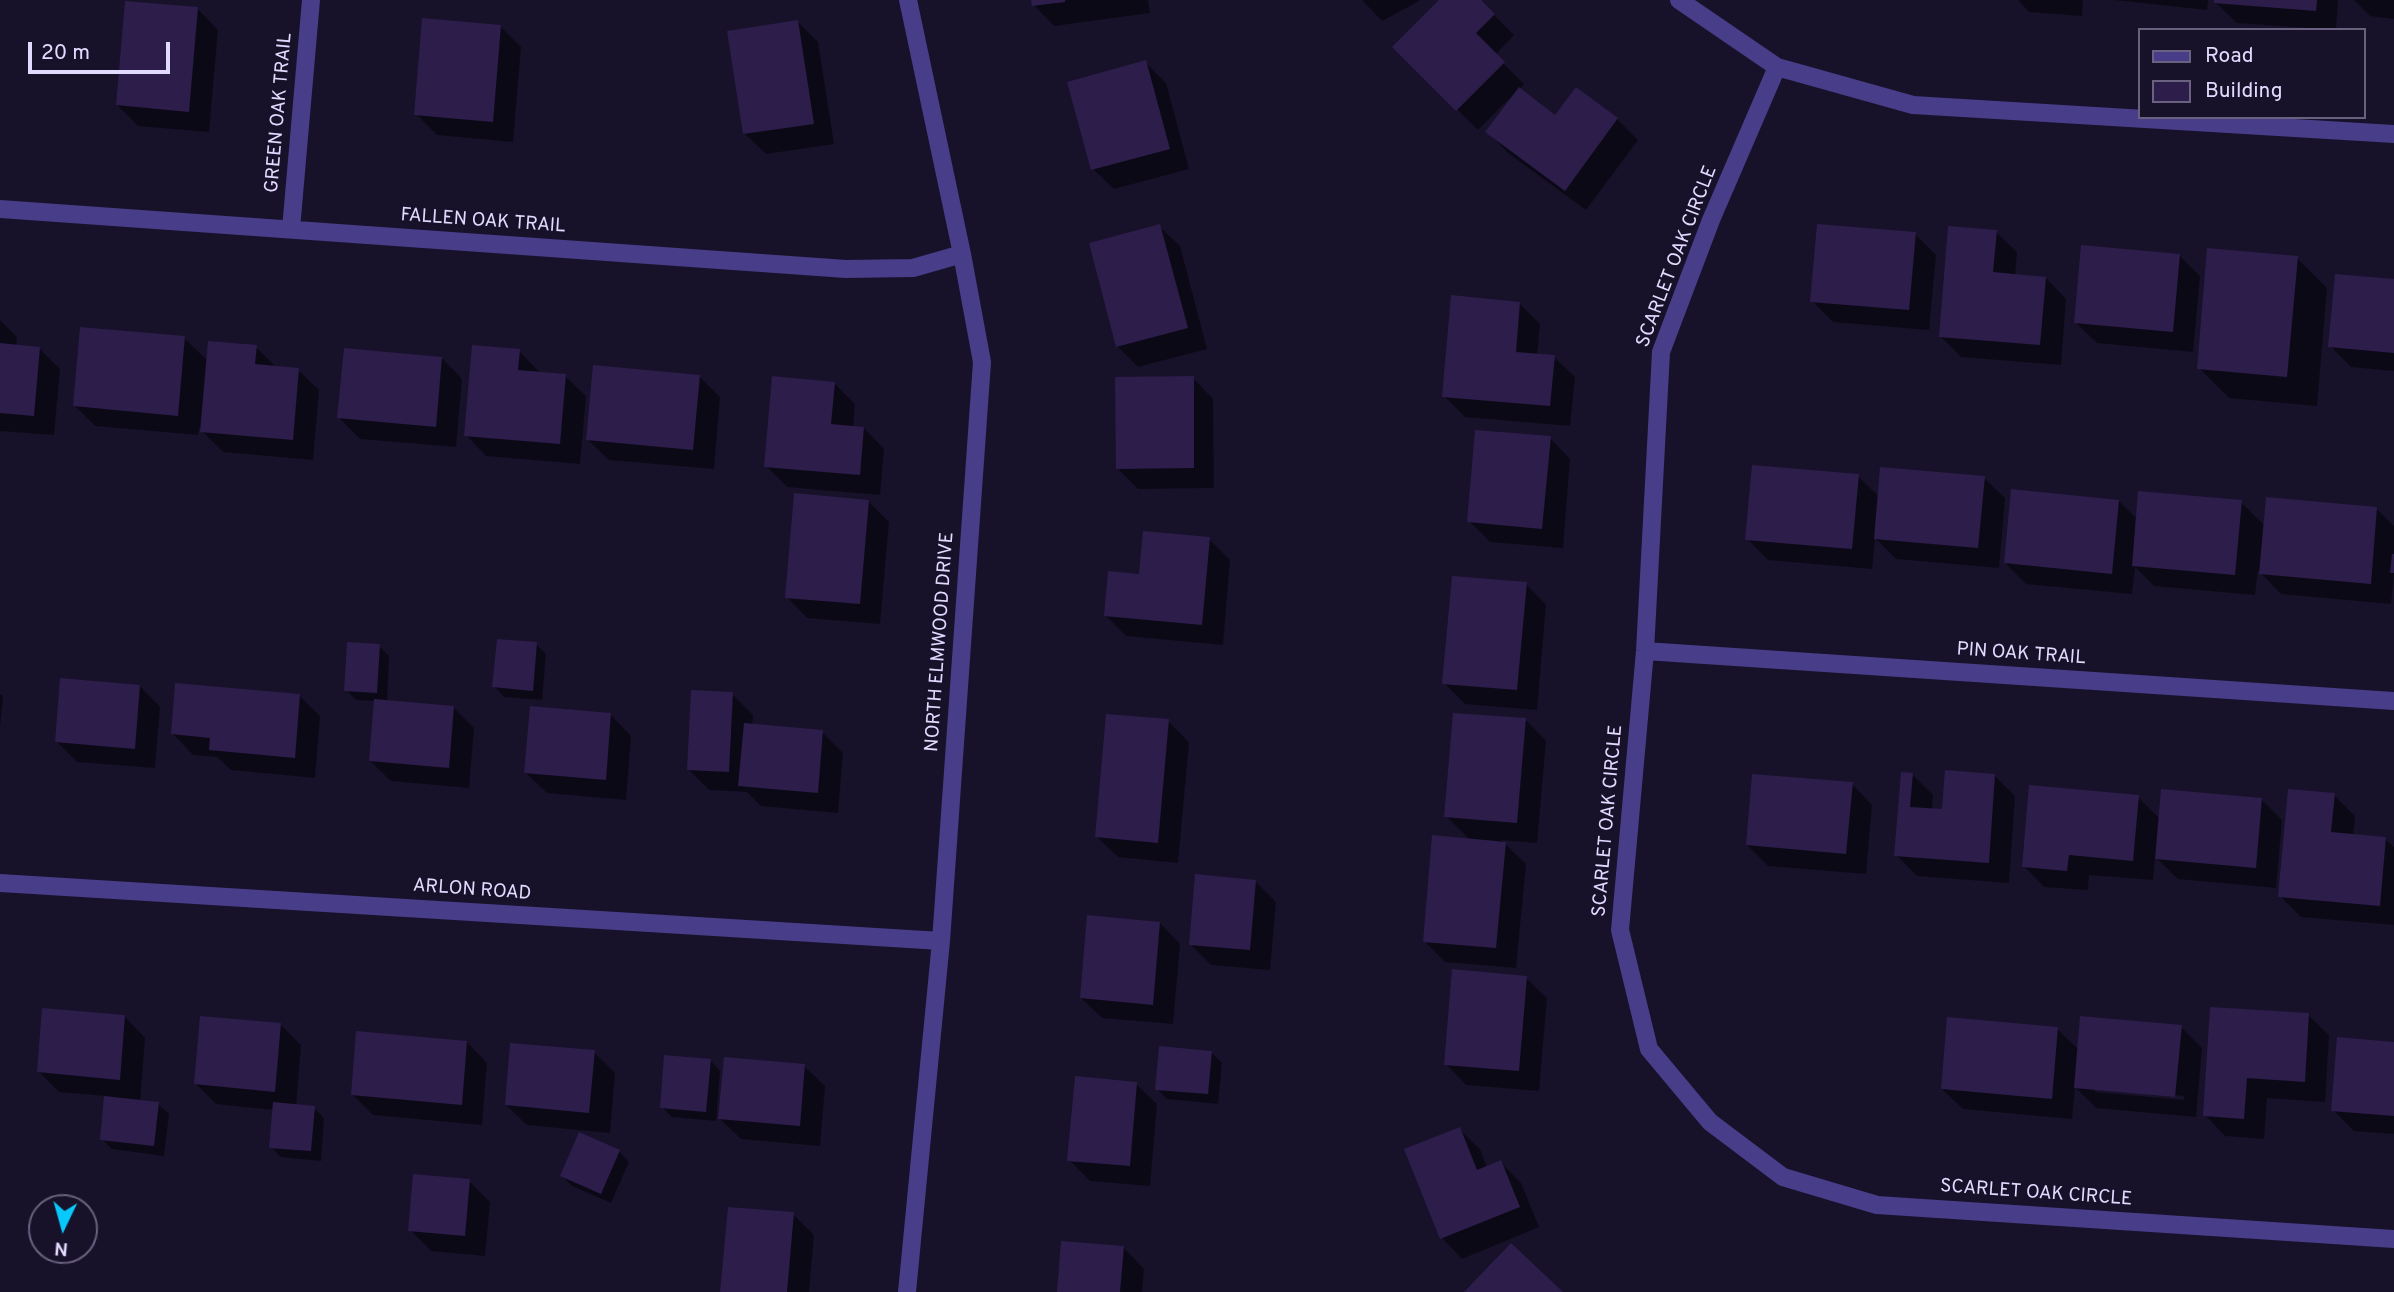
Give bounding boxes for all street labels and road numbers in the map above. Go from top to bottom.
street label: GREEN OAK TRAIL [262,32,298,194]
street label: SCARLET OAK CIRCLE [1633,163,1723,351]
street label: FALLEN OAK TRAIL [400,205,566,239]
street label: NORTH ELMWOOD DRIVE [922,531,960,753]
street label: PIN OAK TRAIL [1956,639,2086,671]
street label: SCARLET OAK CIRCLE [1589,724,1629,918]
street label: ARLON ROAD [412,875,532,907]
street label: SCARLET OAK CIRCLE [1939,1176,2133,1212]

